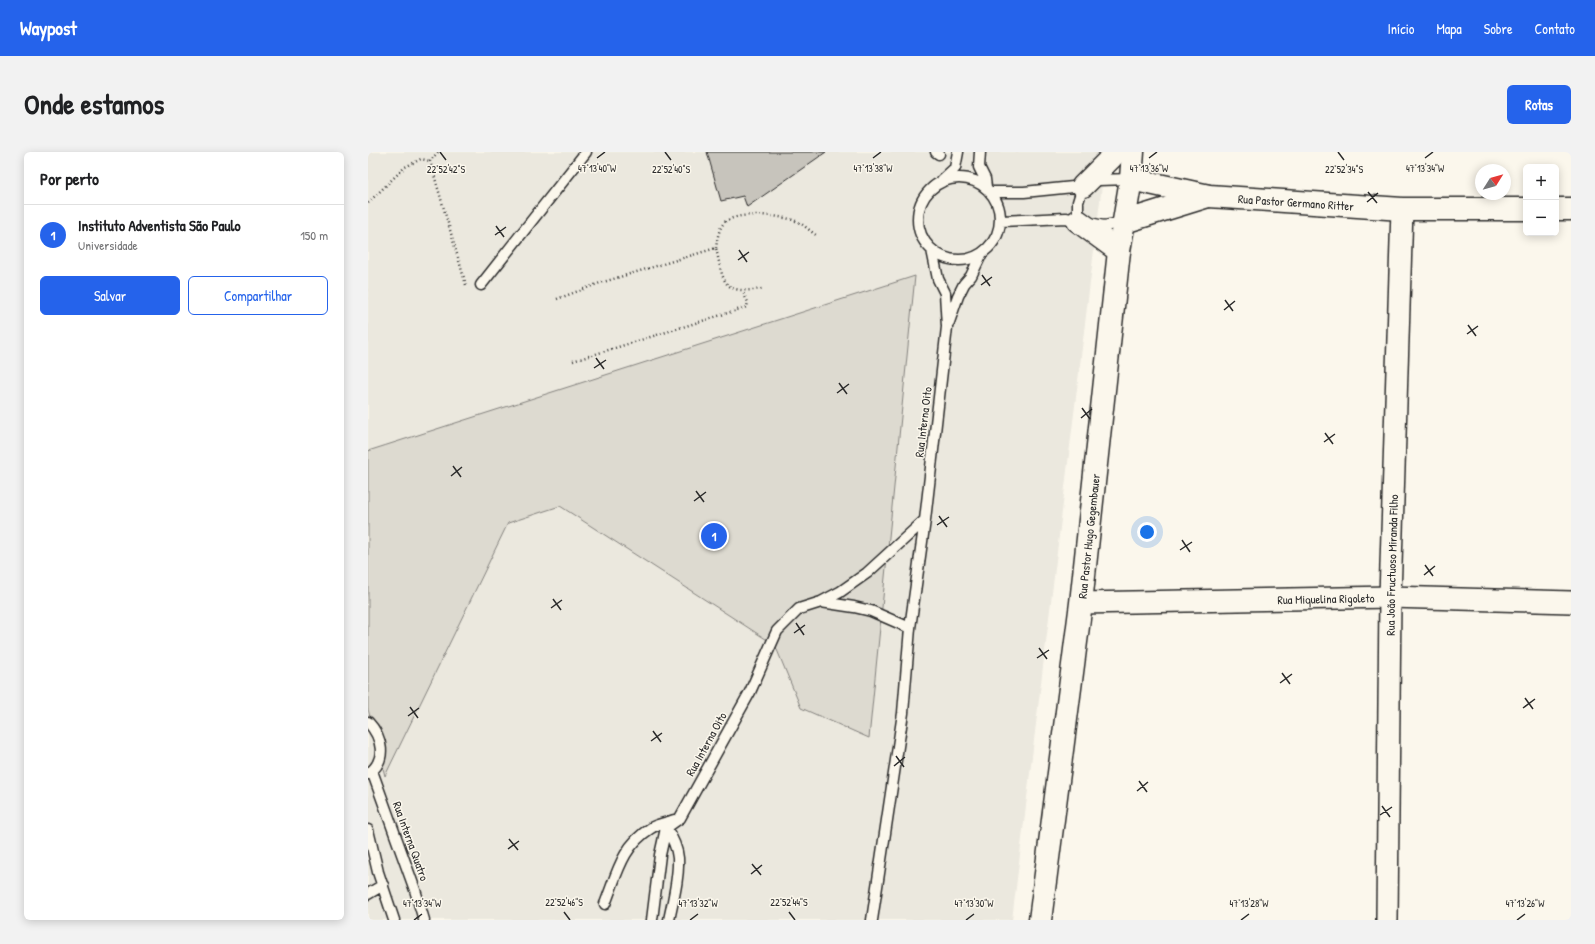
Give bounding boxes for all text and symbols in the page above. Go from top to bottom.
text: Waypost [20,15,77,41]
text: Início [1388,19,1414,38]
text: Mapa [1436,19,1462,38]
text: Sobre [1484,19,1513,38]
text: Contato [1535,19,1575,38]
text: Onde estamos [24,85,164,123]
button: Rotas [1507,85,1571,124]
text: 47°13'40"W [578,162,617,175]
text: 47°13'38"W [854,162,893,175]
text: 47°13'36"W [1130,162,1169,175]
text: 47°13'34"W [1406,162,1445,175]
text: 22°52'42"S [427,163,466,176]
text: 22°52'40"S [652,163,690,176]
text: 22°52'34"S [1325,163,1363,176]
north arrow [1475,164,1511,200]
map controls [1523,164,1559,236]
button: + [1523,164,1559,200]
text: Por perto [40,167,99,190]
street label: Rua Pastor Germano Ritter [1237,189,1355,214]
button: − [1523,200,1559,236]
text: Instituto Adventista São Paulo [78,215,241,236]
text: 1 [51,226,55,244]
text: 150 m [300,226,328,244]
text: Universidade [78,236,138,254]
button: Salvar [40,276,180,315]
button: Compartilhar [188,276,328,315]
street label: Rua Interna Oito [910,386,936,458]
street label: Rua Pastor Hugo Gegembauer [1073,472,1103,599]
street label: Rua João Fructuoso Miranda Filho [1381,494,1402,636]
pin: 1 [701,521,727,551]
your location [1137,522,1157,542]
street label: Rua Miquelina Rigoleto [1277,589,1375,608]
street label: Rua Interna Oito [681,709,731,779]
street label: Rua Interna Quatro [389,799,433,883]
text: 22°52'46"S [545,896,583,909]
text: 22°52'44"S [770,896,808,909]
text: 47°13'34"W [403,897,442,910]
text: 47°13'32"W [678,897,718,910]
text: 47°13'30"W [955,897,994,910]
text: 47°13'28"W [1230,897,1269,910]
text: 47°13'26"W [1506,897,1545,910]

